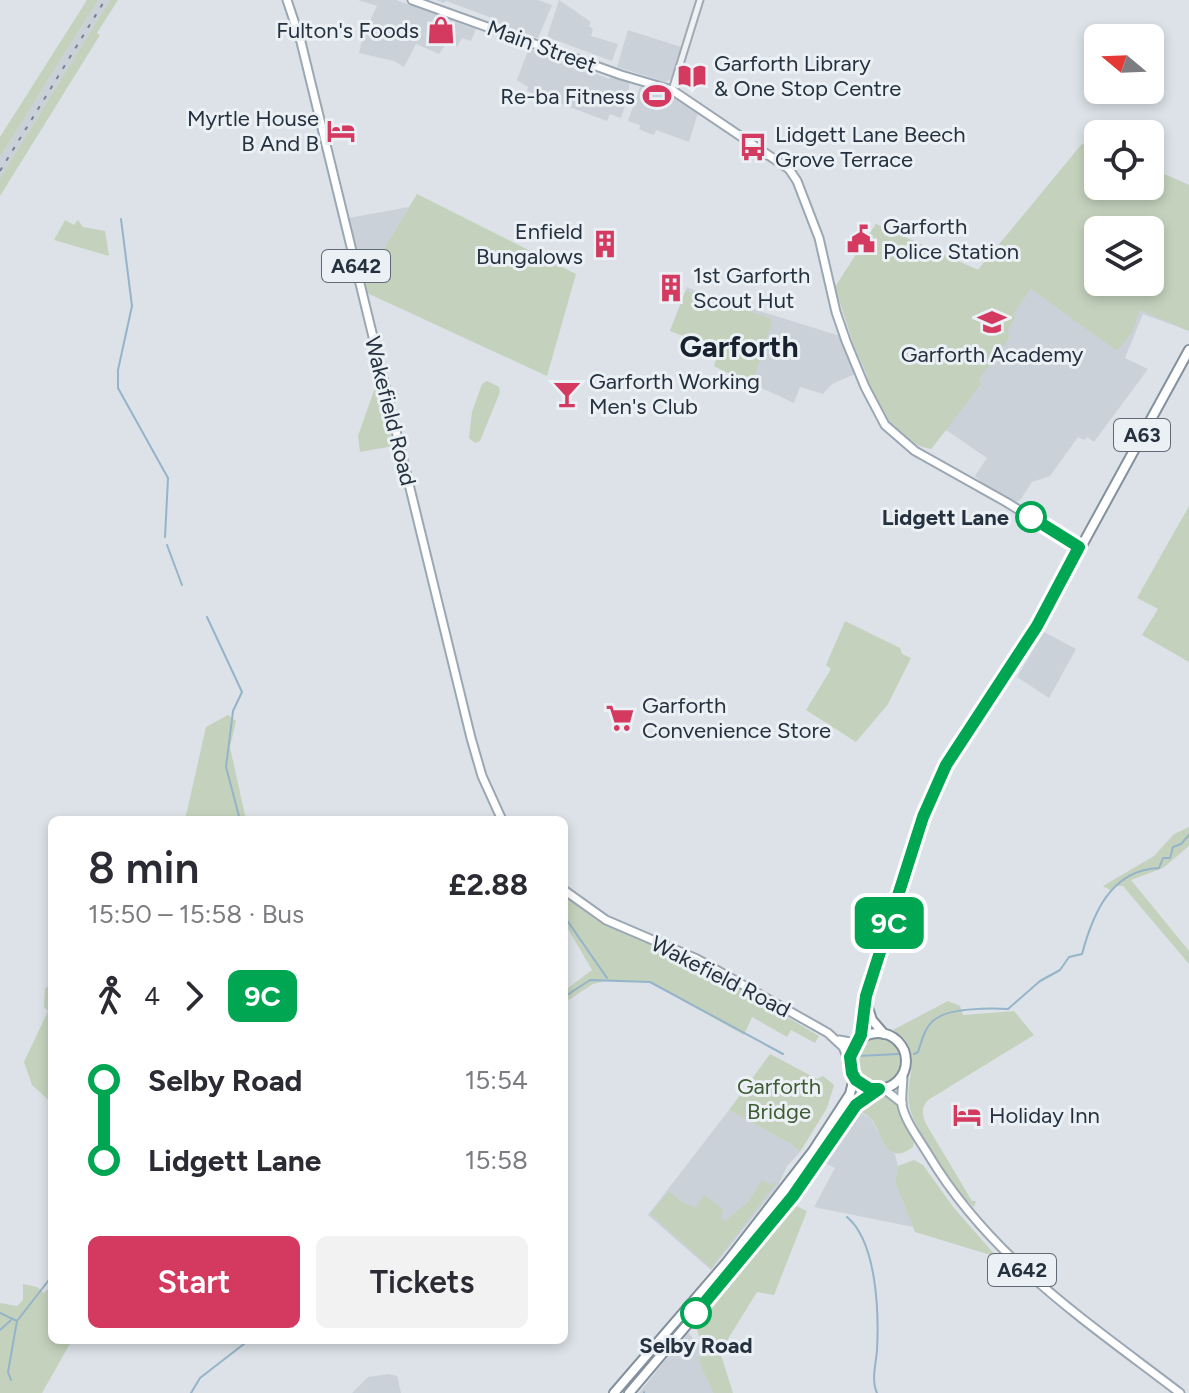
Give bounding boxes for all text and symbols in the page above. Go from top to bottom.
street label: Main Street [484,14,600,79]
shop icon: Fulton's Foods [426,15,456,45]
place label: Fulton's Foods [276,17,419,44]
north arrow [1084,24,1164,104]
map controls [1084,24,1164,296]
place label: Garforth Library & One Stop Centre [714,50,901,102]
library icon: Garforth Library & One Stop Centre [677,61,707,91]
sports icon: Re-ba Fitness [642,81,672,111]
place label: Re-ba Fitness [500,83,635,110]
place label: Myrtle House B And B [187,105,319,157]
hotel icon: Myrtle House B And B [326,116,356,146]
button: locate [1084,120,1164,200]
place label: Lidgett Lane Beech Grove Terrace [775,121,965,173]
bus stop icon: Lidgett Lane Beech Grove Terrace [738,132,768,162]
place label: Garforth Police Station [883,213,1019,265]
button: layers [1084,216,1164,296]
place label: Enfield Bungalows [476,218,583,270]
public building icon: Garforth Police Station [846,224,876,254]
building icon: Enfield Bungalows [590,229,620,259]
road number: A642 [322,250,390,282]
place label: 1st Garforth Scout Hut [693,262,810,314]
building icon: 1st Garforth Scout Hut [656,273,686,303]
school or university icon: Garforth Academy [977,307,1007,337]
district label: Garforth [679,328,799,365]
street label: Wakefield Road [359,334,422,489]
place label: Garforth Academy [901,341,1084,368]
place label: Garforth Working Men's Club [589,368,760,420]
bar icon: Garforth Working Men's Club [552,379,582,409]
road number: A63 [1114,419,1170,451]
marker: Lidgett Lane [1016,502,1046,532]
place label: Lidgett Lane [882,504,1009,531]
place label: Garforth Convenience Store [642,692,831,744]
supermarket icon: Garforth Convenience Store [605,703,635,733]
text: 8 min [88,841,199,894]
text: £2.88 [449,866,528,903]
line badge: 9C [853,897,925,949]
text: 15:50 – 15:58 · Bus [88,898,304,930]
text: 9C [871,906,907,940]
street label: Wakefield Road [647,930,795,1023]
icon: walk [88,974,132,1018]
icon: forward [172,974,216,1018]
text: 9C [244,979,281,1013]
text: 4 [144,980,160,1012]
text: Selby Road [148,1062,302,1099]
text: 15:54 [465,1064,528,1096]
park label: Garforth Bridge [737,1073,821,1125]
hotel icon: Holiday Inn [952,1100,982,1130]
place label: Holiday Inn [989,1102,1100,1129]
text: Lidgett Lane [148,1142,322,1179]
text: 15:58 [465,1144,528,1176]
button: Start [88,1236,300,1328]
button: Tickets [316,1236,528,1328]
road number: A642 [988,1254,1056,1286]
marker: Selby Road [681,1298,711,1328]
place label: Selby Road [639,1332,753,1359]

